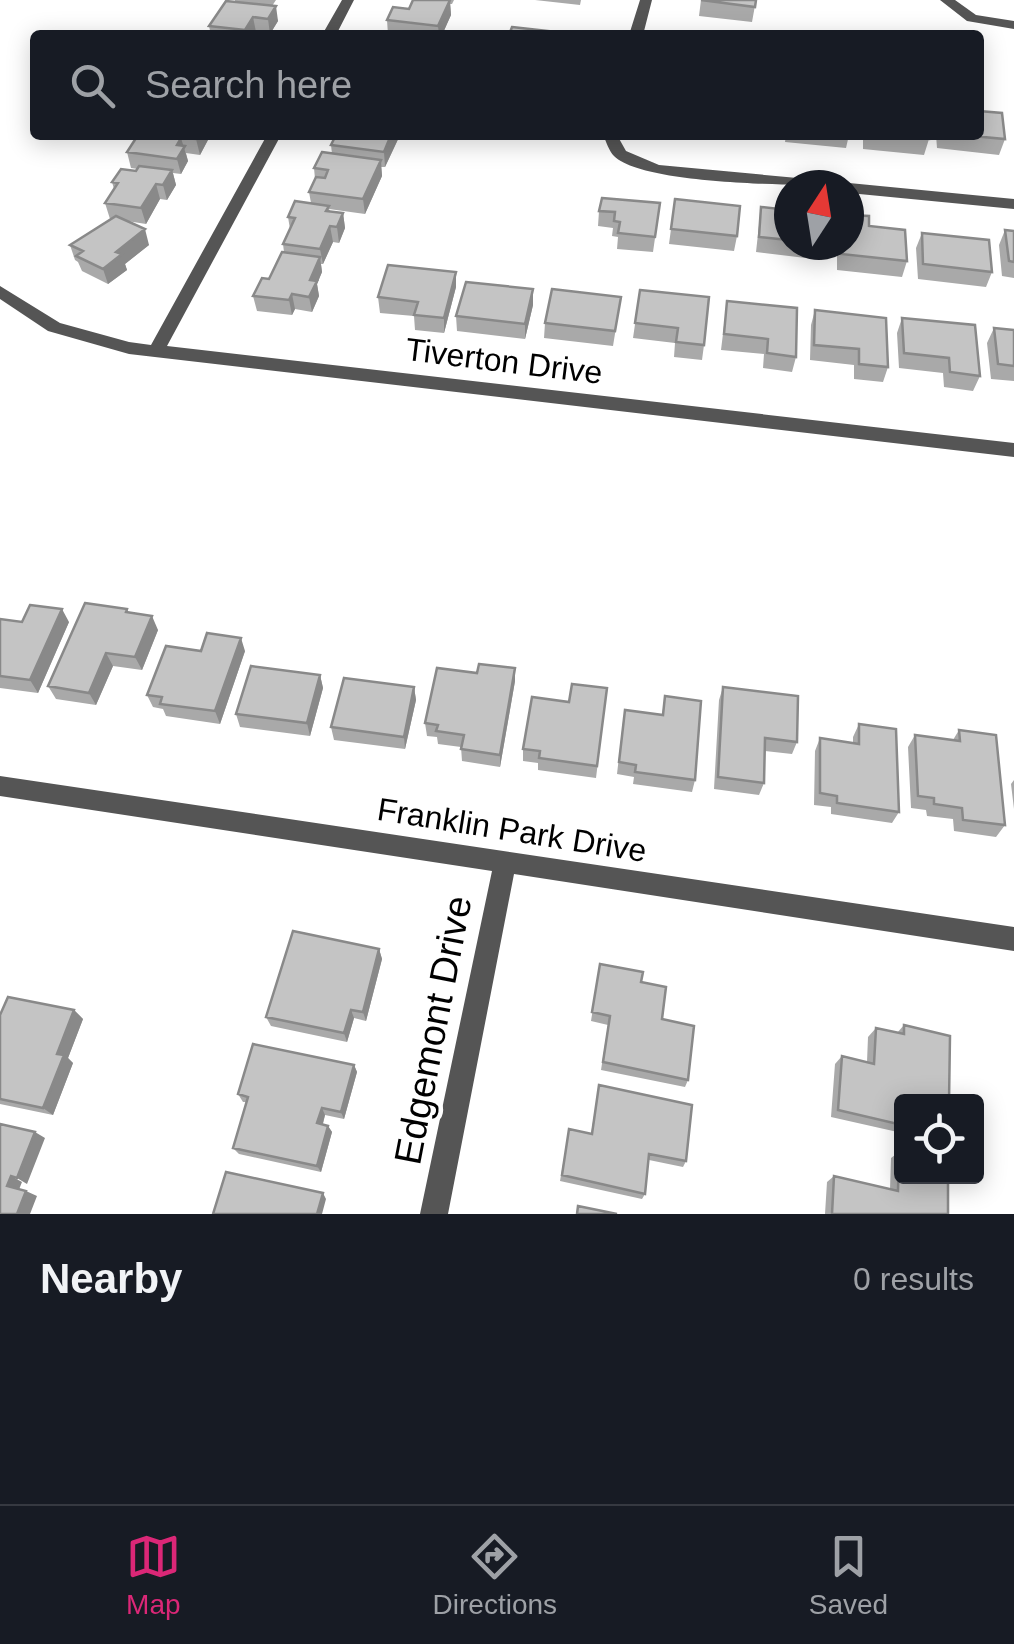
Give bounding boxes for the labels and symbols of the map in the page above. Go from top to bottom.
north arrow [774,170,864,260]
street label: Tiverton Drive [404,331,604,391]
street label: Franklin Park Drive [375,791,649,869]
street label: Edgemont Drive [386,892,480,1168]

